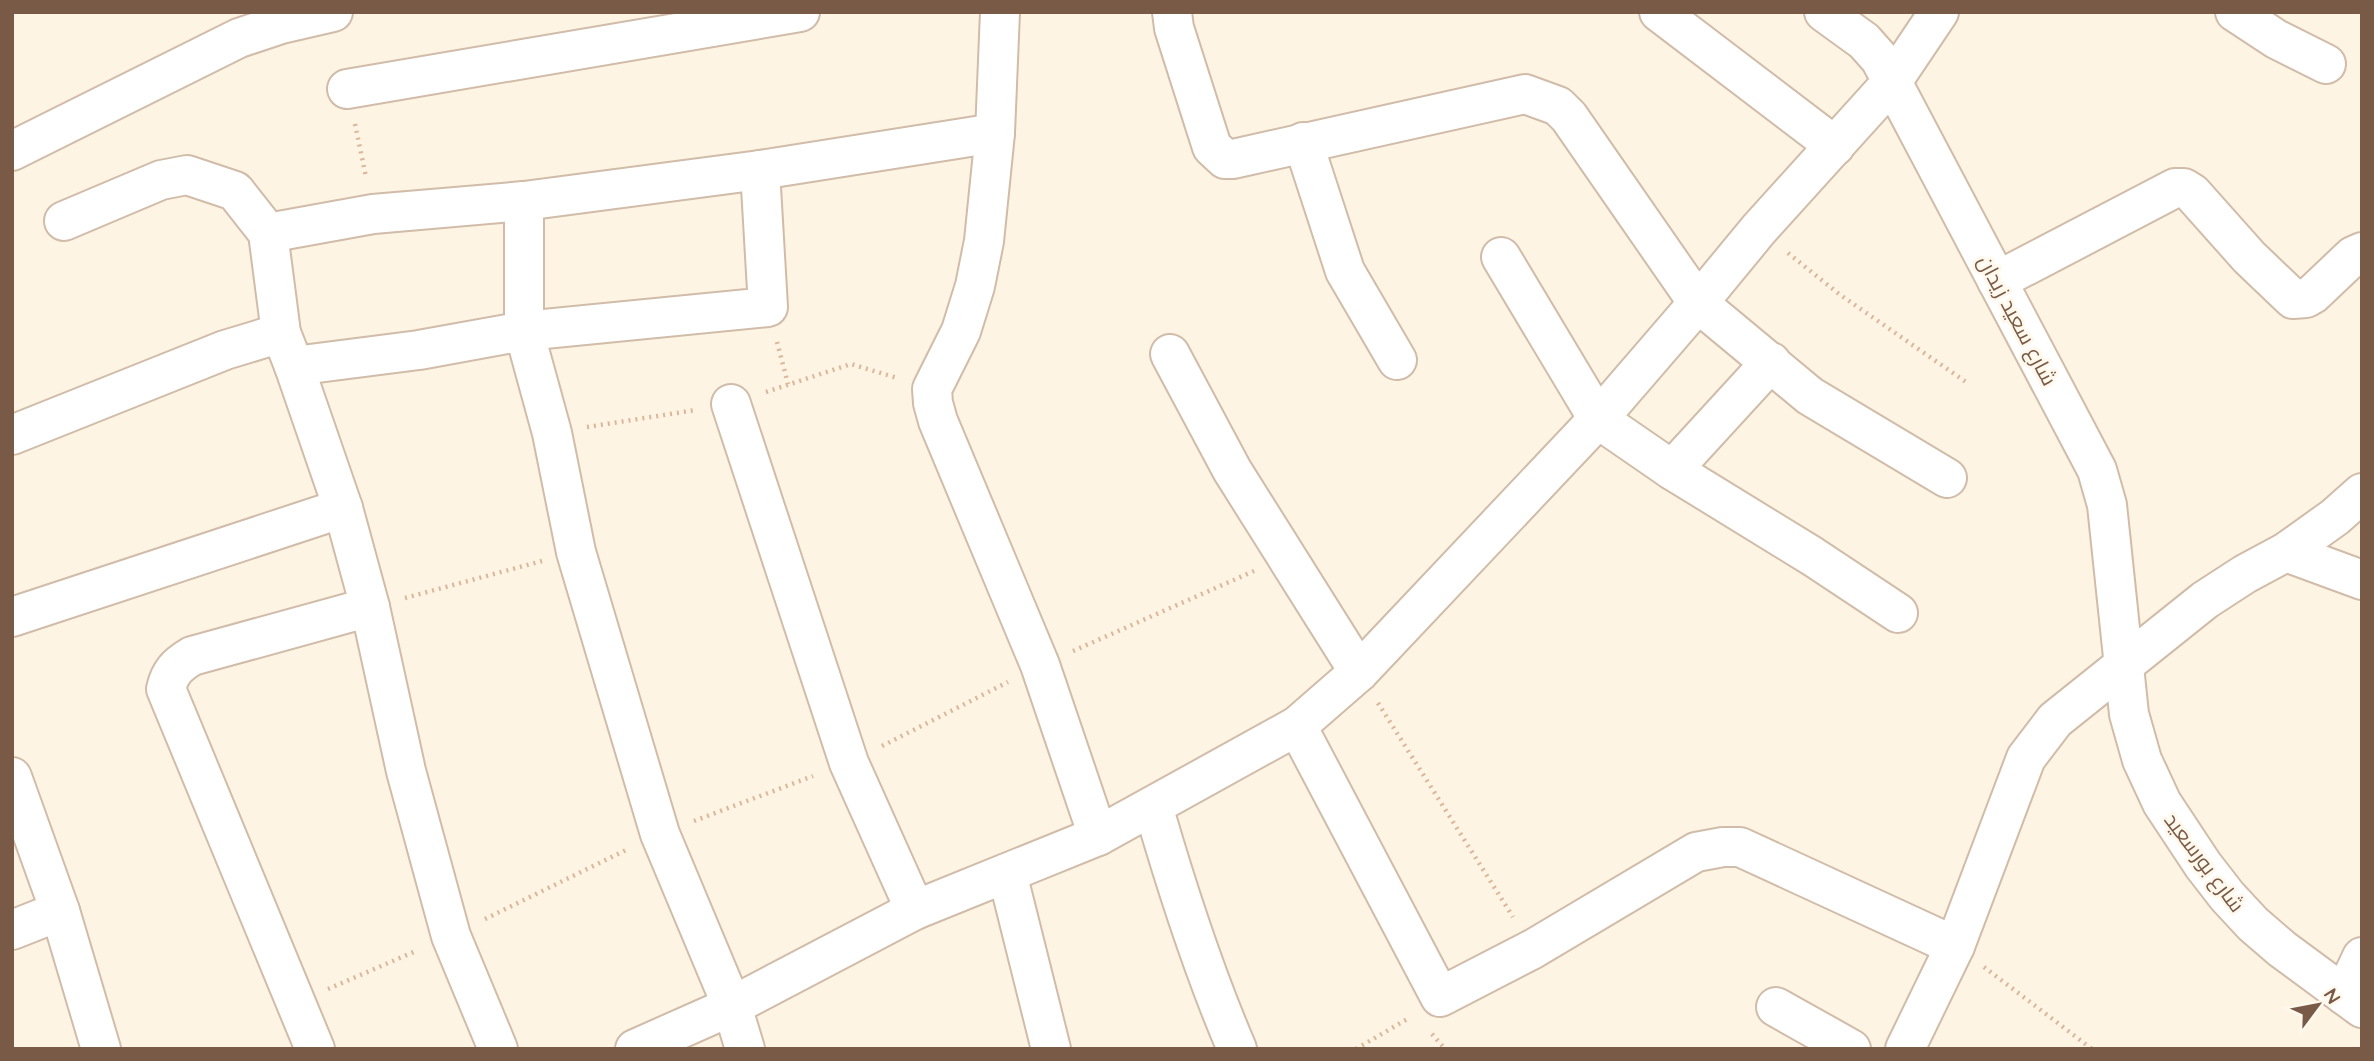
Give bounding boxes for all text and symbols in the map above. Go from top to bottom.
street label: شارع سعيد زيدان [1971,250,2063,391]
street label: شارع بورسعيد [2158,807,2251,918]
north arrow [2283,970,2353,1040]
text: N [2319,984,2346,1008]

